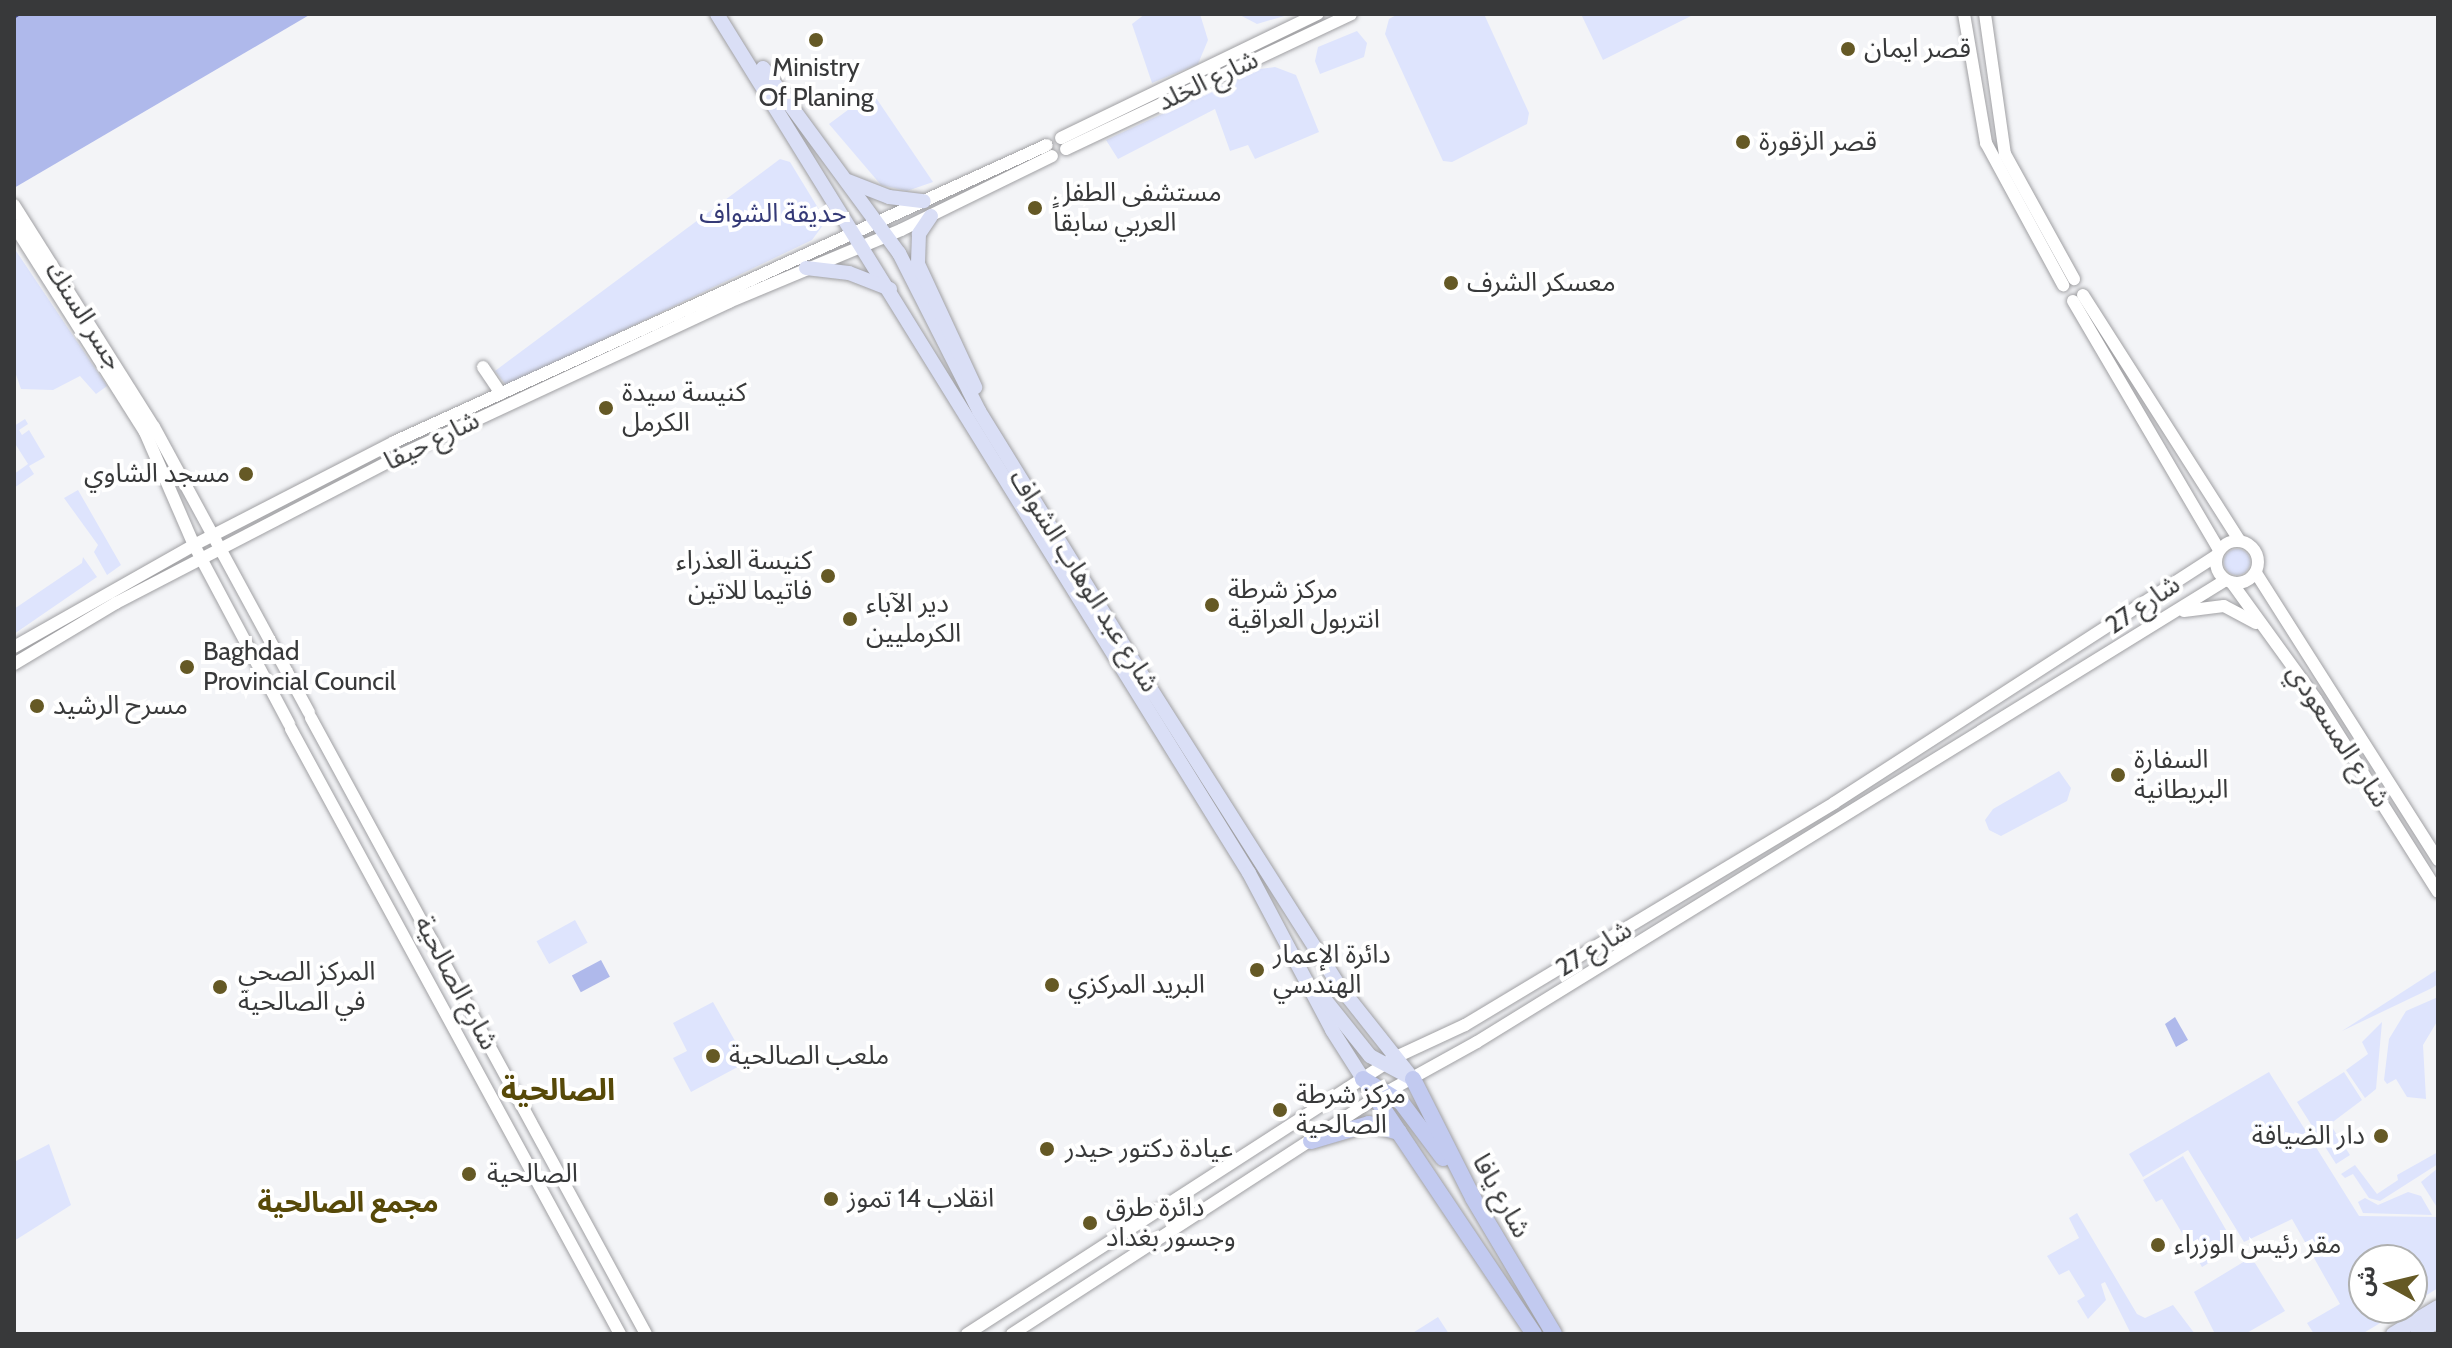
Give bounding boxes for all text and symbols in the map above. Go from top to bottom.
marker: Ministry Of Planing [807,31,825,49]
place label: قصر ايمان [1864,33,1971,65]
marker: قصر ايمان [1839,40,1857,58]
street label: شارع الخلد [1153,44,1263,118]
place label: Ministry Of Planing [758,52,874,114]
place label: قصر الزقورة [1759,126,1877,158]
marker: قصر الزقورة [1734,133,1752,151]
place label: مستشفى الطفل العربي سابقاً [1053,177,1222,238]
marker: مستشفى الطفل العربي سابقاً [1024,197,1046,219]
park label: حديقة الشواف [699,198,847,230]
street label: جسر السنك [39,256,129,376]
place label: معسكر الشرف [1467,267,1616,299]
marker: معسكر الشرف [1442,274,1460,292]
place label: كنيسة سيدة الكرمل [622,377,746,438]
marker: كنيسة سيدة الكرمل [597,399,615,417]
street label: شارع حيفا [379,405,485,477]
place label: مسجد الشاوي [84,458,230,490]
street label: شارع عبد الوهاب الشواف [1003,464,1165,698]
marker: مسجد الشاوي [237,465,255,483]
place label: كنيسة العذراء فاتيما للاتين [676,545,812,606]
marker: كنيسة العذراء فاتيما للاتين [819,567,837,585]
street label: شارع 27 [2100,569,2186,641]
place label: مركز شرطة انتربول العراقية [1228,574,1380,636]
place label: دير الآباء الكرمليين [866,588,961,650]
marker: مركز شرطة انتربول العراقية [1203,596,1221,614]
marker: دير الآباء الكرمليين [841,610,859,628]
place label: Baghdad Provincial Council [203,636,396,698]
marker: Baghdad Provincial Council [178,658,196,676]
street label: شارع المسعودي [2280,658,2396,814]
place label: مسرح الرشيد [53,690,188,722]
marker: مسرح الرشيد [28,697,46,715]
place label: السفارة البريطانية [2134,744,2229,806]
marker: السفارة البريطانية [2109,766,2127,784]
street label: شارع الصالحية [408,911,504,1055]
street label: شارع 27 [1550,914,1638,984]
place label: دائرة الإعمار الهندسي [1273,939,1391,1000]
place label: المركز الصحي في الصالحية [238,956,375,1018]
marker: دائرة الإعمار الهندسي [1248,961,1266,979]
place label: البريد المركزي [1068,969,1205,1001]
marker: المركز الصحي في الصالحية [209,976,231,998]
marker: البريد المركزي [1043,976,1061,994]
place label: ملعب الصالحية [729,1040,889,1072]
marker: ملعب الصالحية [704,1047,722,1065]
district label: الصالحية [501,1072,615,1108]
place label: مركز شرطة الصالحية [1296,1079,1406,1140]
marker: مركز شرطة الصالحية [1271,1101,1289,1119]
place label: دار الضيافة [2252,1120,2365,1152]
marker: دار الضيافة [2372,1127,2390,1145]
place label: عيادة دكتور حيدر [1065,1133,1233,1165]
marker: عيادة دكتور حيدر [1036,1138,1058,1160]
street label: شارع يافا [1465,1149,1537,1243]
place label: الصالحية [487,1158,578,1190]
marker: الصالحية [458,1163,480,1185]
place label: انقلاب 14 تموز [847,1183,994,1215]
district label: مجمع الصالحية [258,1185,438,1219]
marker: انقلاب 14 تموز [822,1190,840,1208]
place label: دائرة طرق وجسور بغداد [1106,1192,1236,1254]
marker: دائرة طرق وجسور بغداد [1081,1214,1099,1232]
place label: مقر رئيس الوزراء [2174,1229,2341,1261]
marker: مقر رئيس الوزراء [2149,1236,2167,1254]
north arrow [2348,1244,2428,1324]
text: ش [2350,1264,2381,1298]

